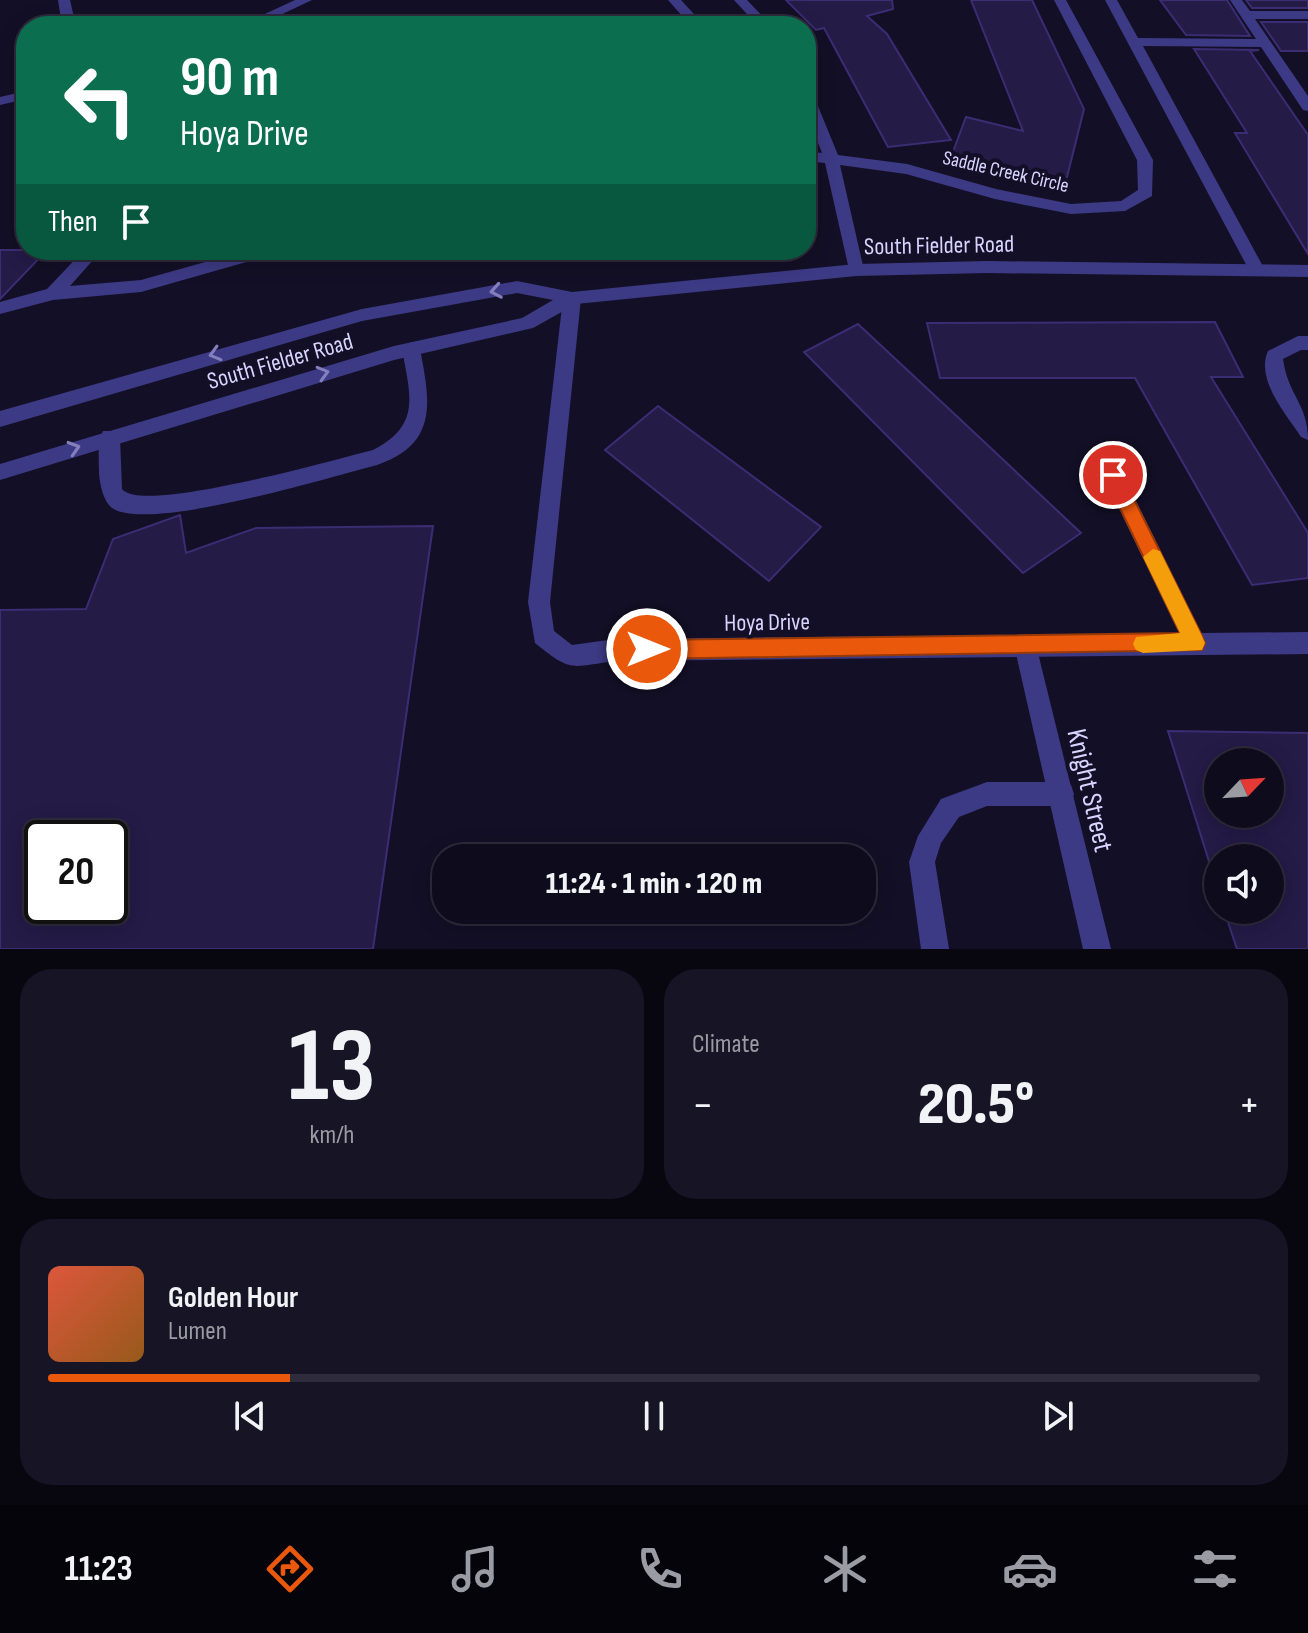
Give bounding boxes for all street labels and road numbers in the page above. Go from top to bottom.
street label: Saddle Creek Circle [941,146,1071,198]
street label: South Fielder Road [864,230,1014,261]
street label: South Fielder Road [204,327,356,396]
street label: Hoya Drive [724,607,810,638]
street label: Knight Street [1059,726,1120,855]

